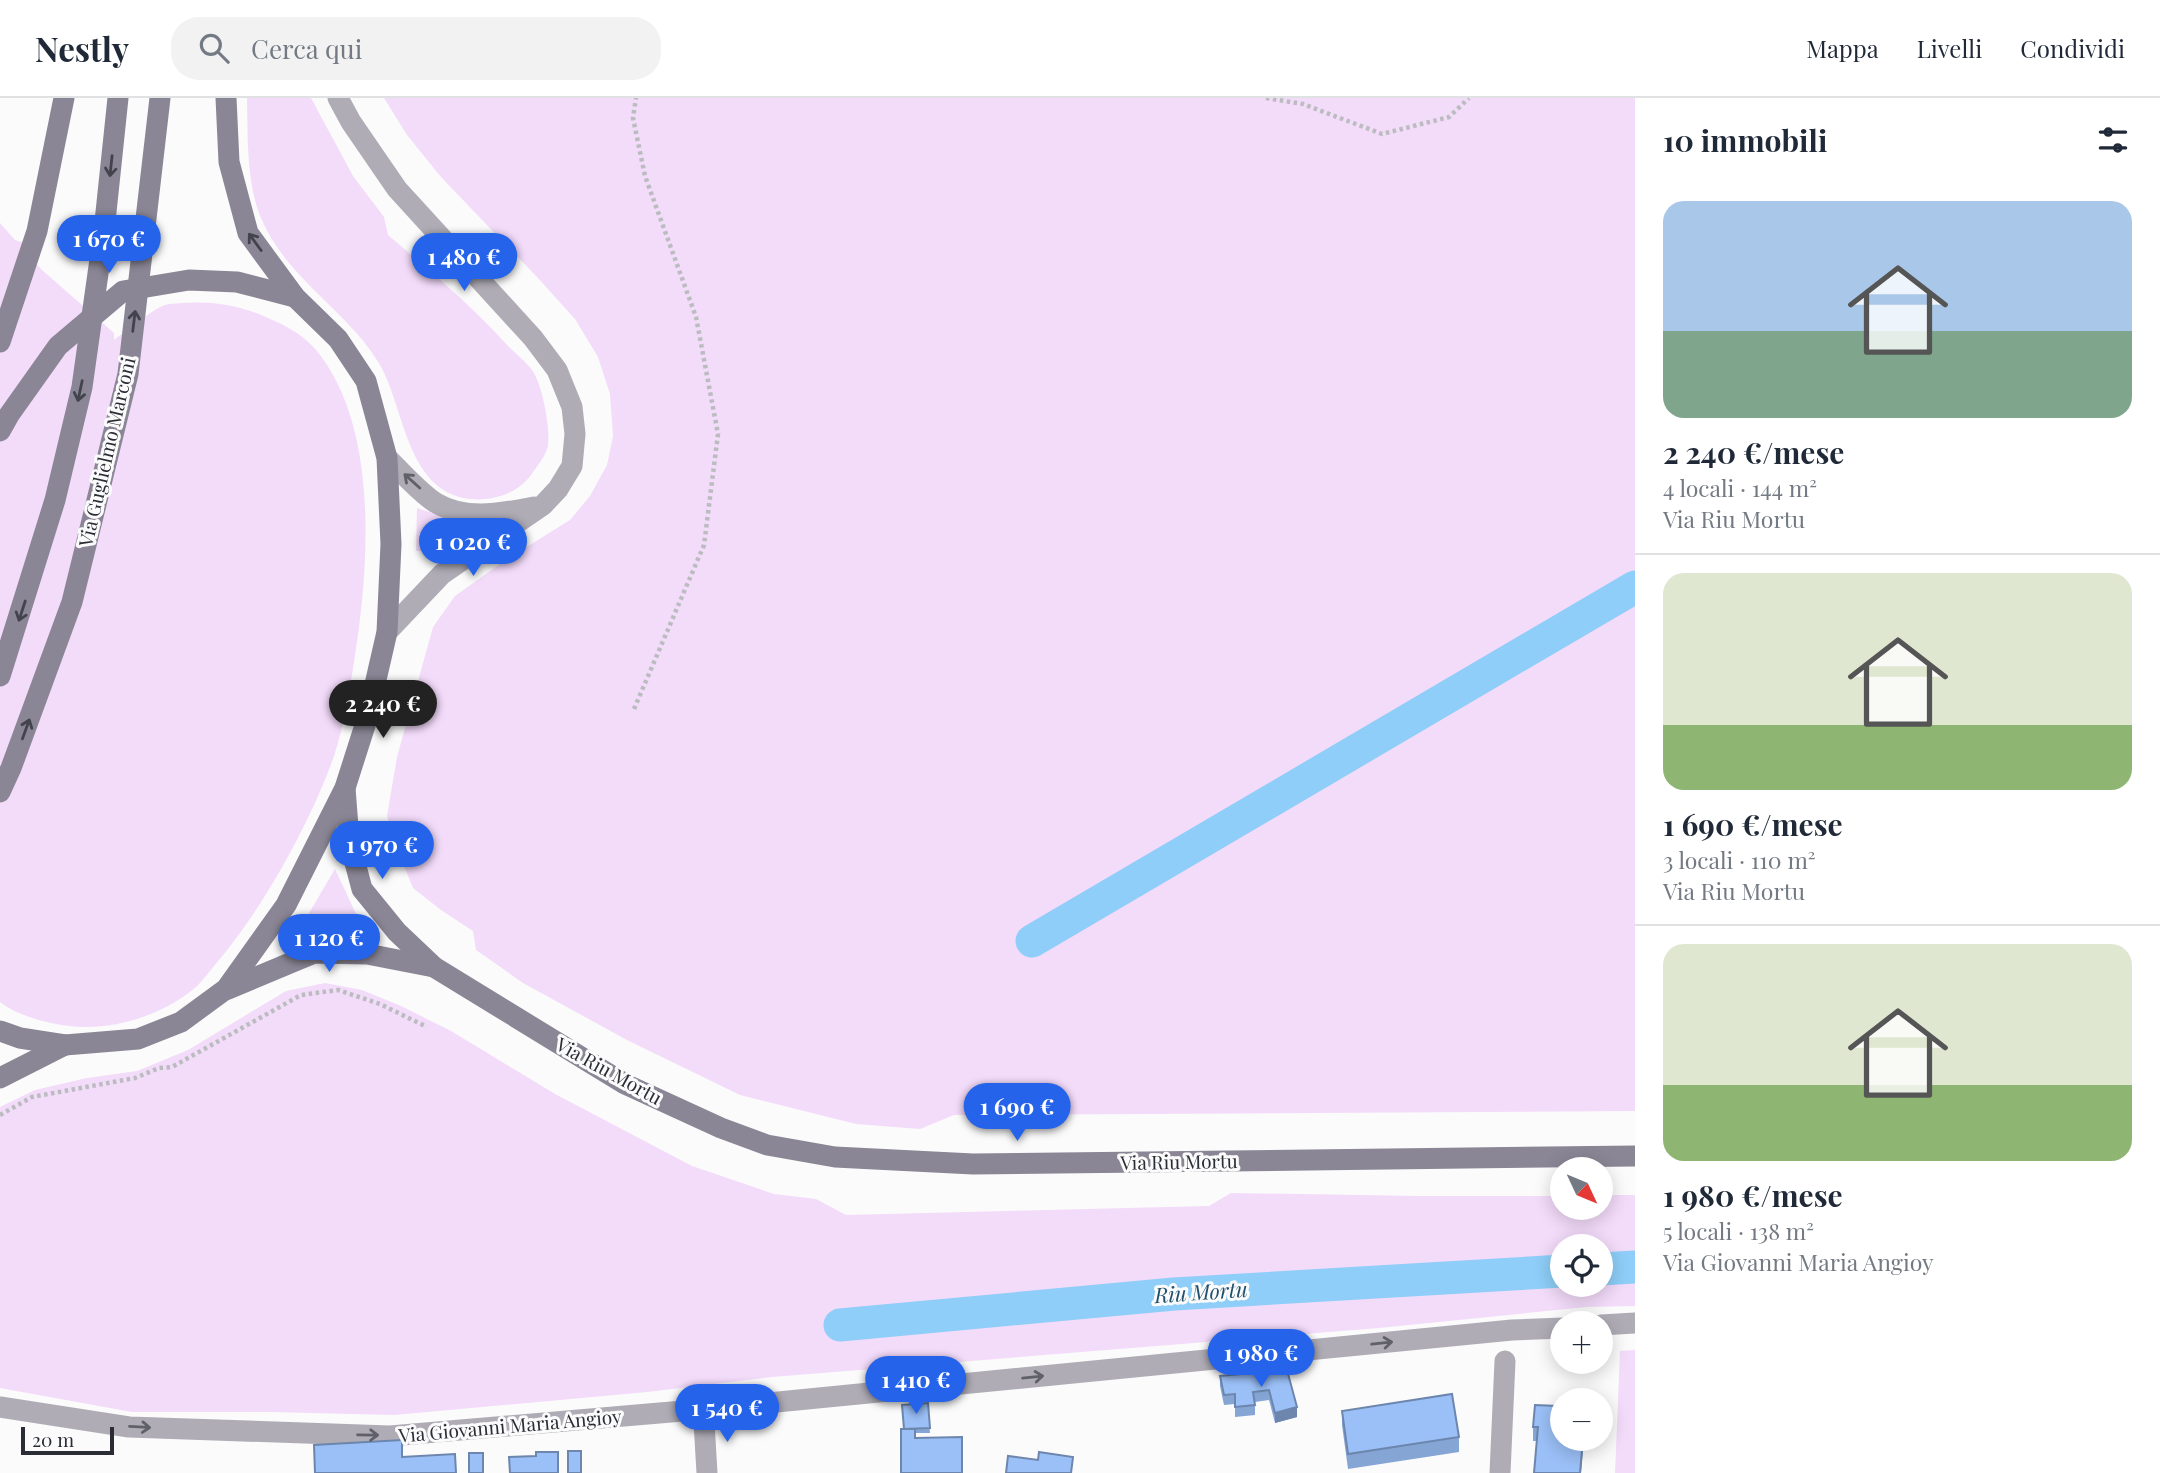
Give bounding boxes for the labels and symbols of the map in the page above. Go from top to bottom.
one-way arrow [104,154,117,177]
pin: 1 670 € [44,216,174,275]
one-way arrow [247,233,262,251]
pin: 1 480 € [399,234,529,293]
one-way arrow [128,310,141,333]
street label: Via Guglielmo Marconi [71,354,141,550]
one-way arrow [73,379,87,402]
one-way arrow [404,474,422,490]
pin: 1 020 € [408,518,538,578]
one-way arrow [14,600,27,622]
pin: 2 240 € [318,680,448,740]
one-way arrow [20,719,33,741]
pin: 1 970 € [317,822,447,881]
pin: 1 120 € [264,914,394,974]
street label: Via Riu Mortu [551,1030,667,1110]
pin: 1 690 € [952,1084,1082,1143]
street label: Via Riu Mortu [1119,1147,1238,1175]
north arrow [1550,1157,1614,1220]
water label: Riu Mortu [1152,1274,1248,1308]
pin: 1 980 € [1196,1330,1326,1389]
one-way arrow [1370,1337,1393,1350]
pin: 1 410 € [851,1356,981,1416]
one-way arrow [1022,1371,1044,1384]
pin: 1 540 € [662,1384,792,1444]
street label: Via Giovanni Maria Angioy [396,1402,623,1448]
one-way arrow [128,1421,151,1434]
scale bar [21,1424,114,1456]
one-way arrow [356,1428,379,1442]

